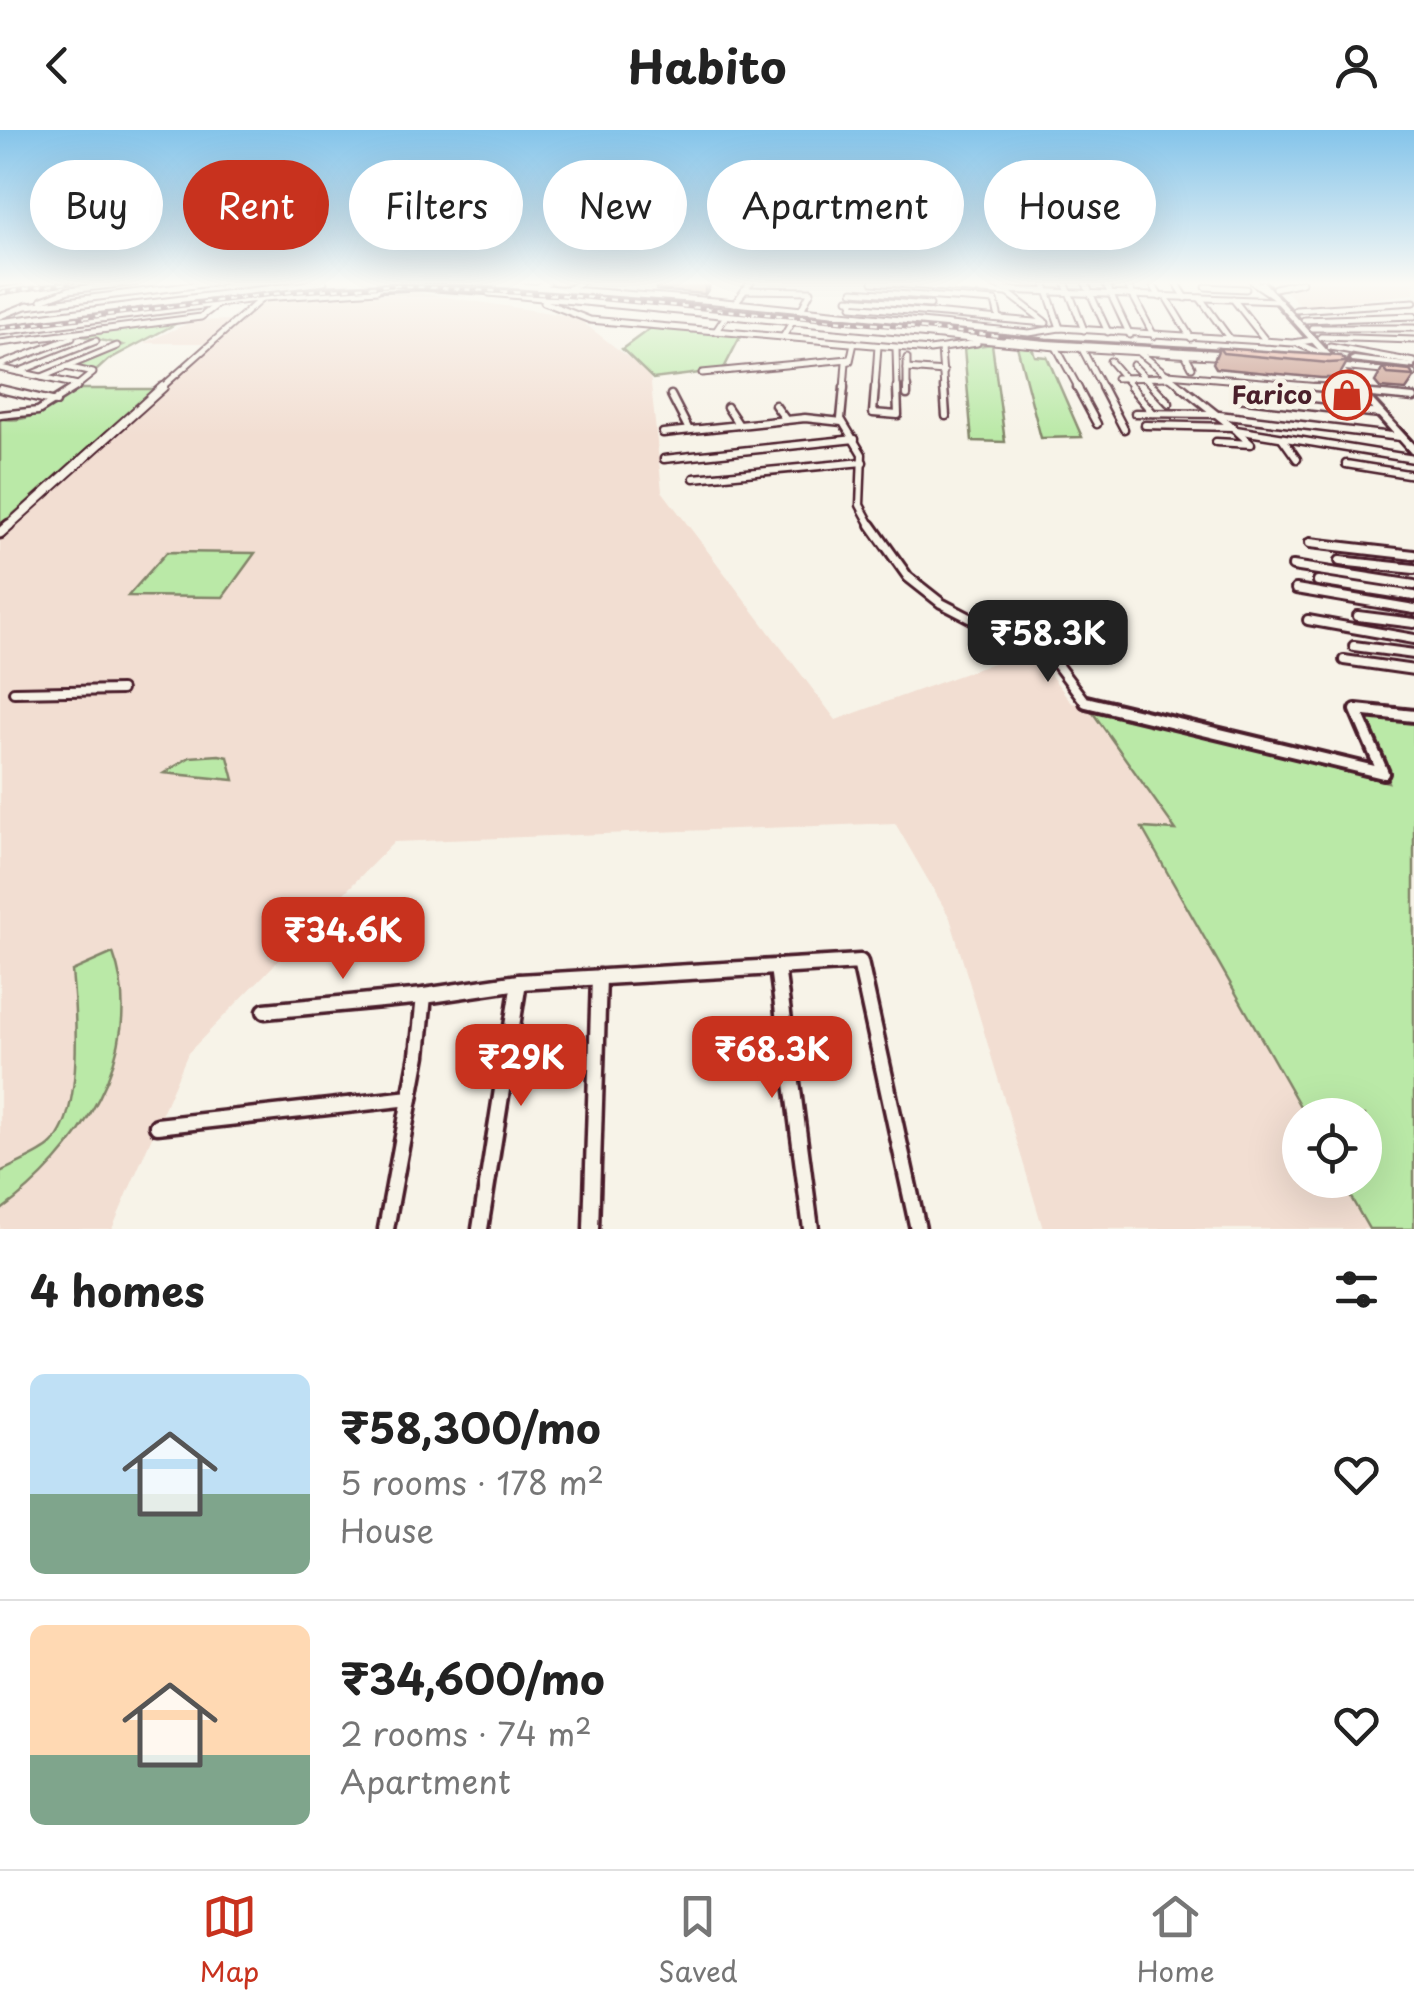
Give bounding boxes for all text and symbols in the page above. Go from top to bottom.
text: Habito [628,31,786,99]
icon: back [30,38,85,93]
icon: person [1329,38,1384,93]
chip: Buy [30,160,163,250]
chip: Rent [183,160,329,250]
chip: Filters [349,160,523,250]
chip: New [543,160,687,250]
chip: Apartment [707,160,964,250]
chip: House [984,160,1156,250]
shop icon: Farico [1321,369,1373,421]
place label: Farico [1232,375,1312,413]
pin: ₹58.3K [967,600,1129,685]
text: ₹58.3K [990,608,1106,656]
pin: ₹34.6K [262,897,424,982]
text: ₹34.6K [284,905,402,953]
pin: ₹68.3K [691,1016,853,1101]
pin: ₹29K [462,1024,580,1109]
text: ₹68.3K [714,1024,830,1072]
text: ₹29K [477,1032,565,1080]
map controls [1282,1098,1382,1198]
button: locate [1282,1098,1382,1198]
text: 4 homes [30,1258,205,1321]
icon: filters [1329,1262,1384,1317]
text: ₹58,300/mo [340,1395,601,1458]
icon: home [110,1414,230,1534]
icon: heart [1329,1447,1384,1502]
text: 5 rooms · 178 m² [340,1458,604,1506]
text: House [340,1506,434,1554]
text: ₹34,600/mo [340,1646,605,1709]
icon: home [110,1665,230,1785]
icon: heart [1329,1698,1384,1753]
text: 2 rooms · 74 m² [340,1709,592,1757]
text: Apartment [340,1757,511,1805]
tab: Map [199,1889,259,1992]
tab: Saved [658,1889,738,1992]
tab: Home [1137,1889,1215,1992]

